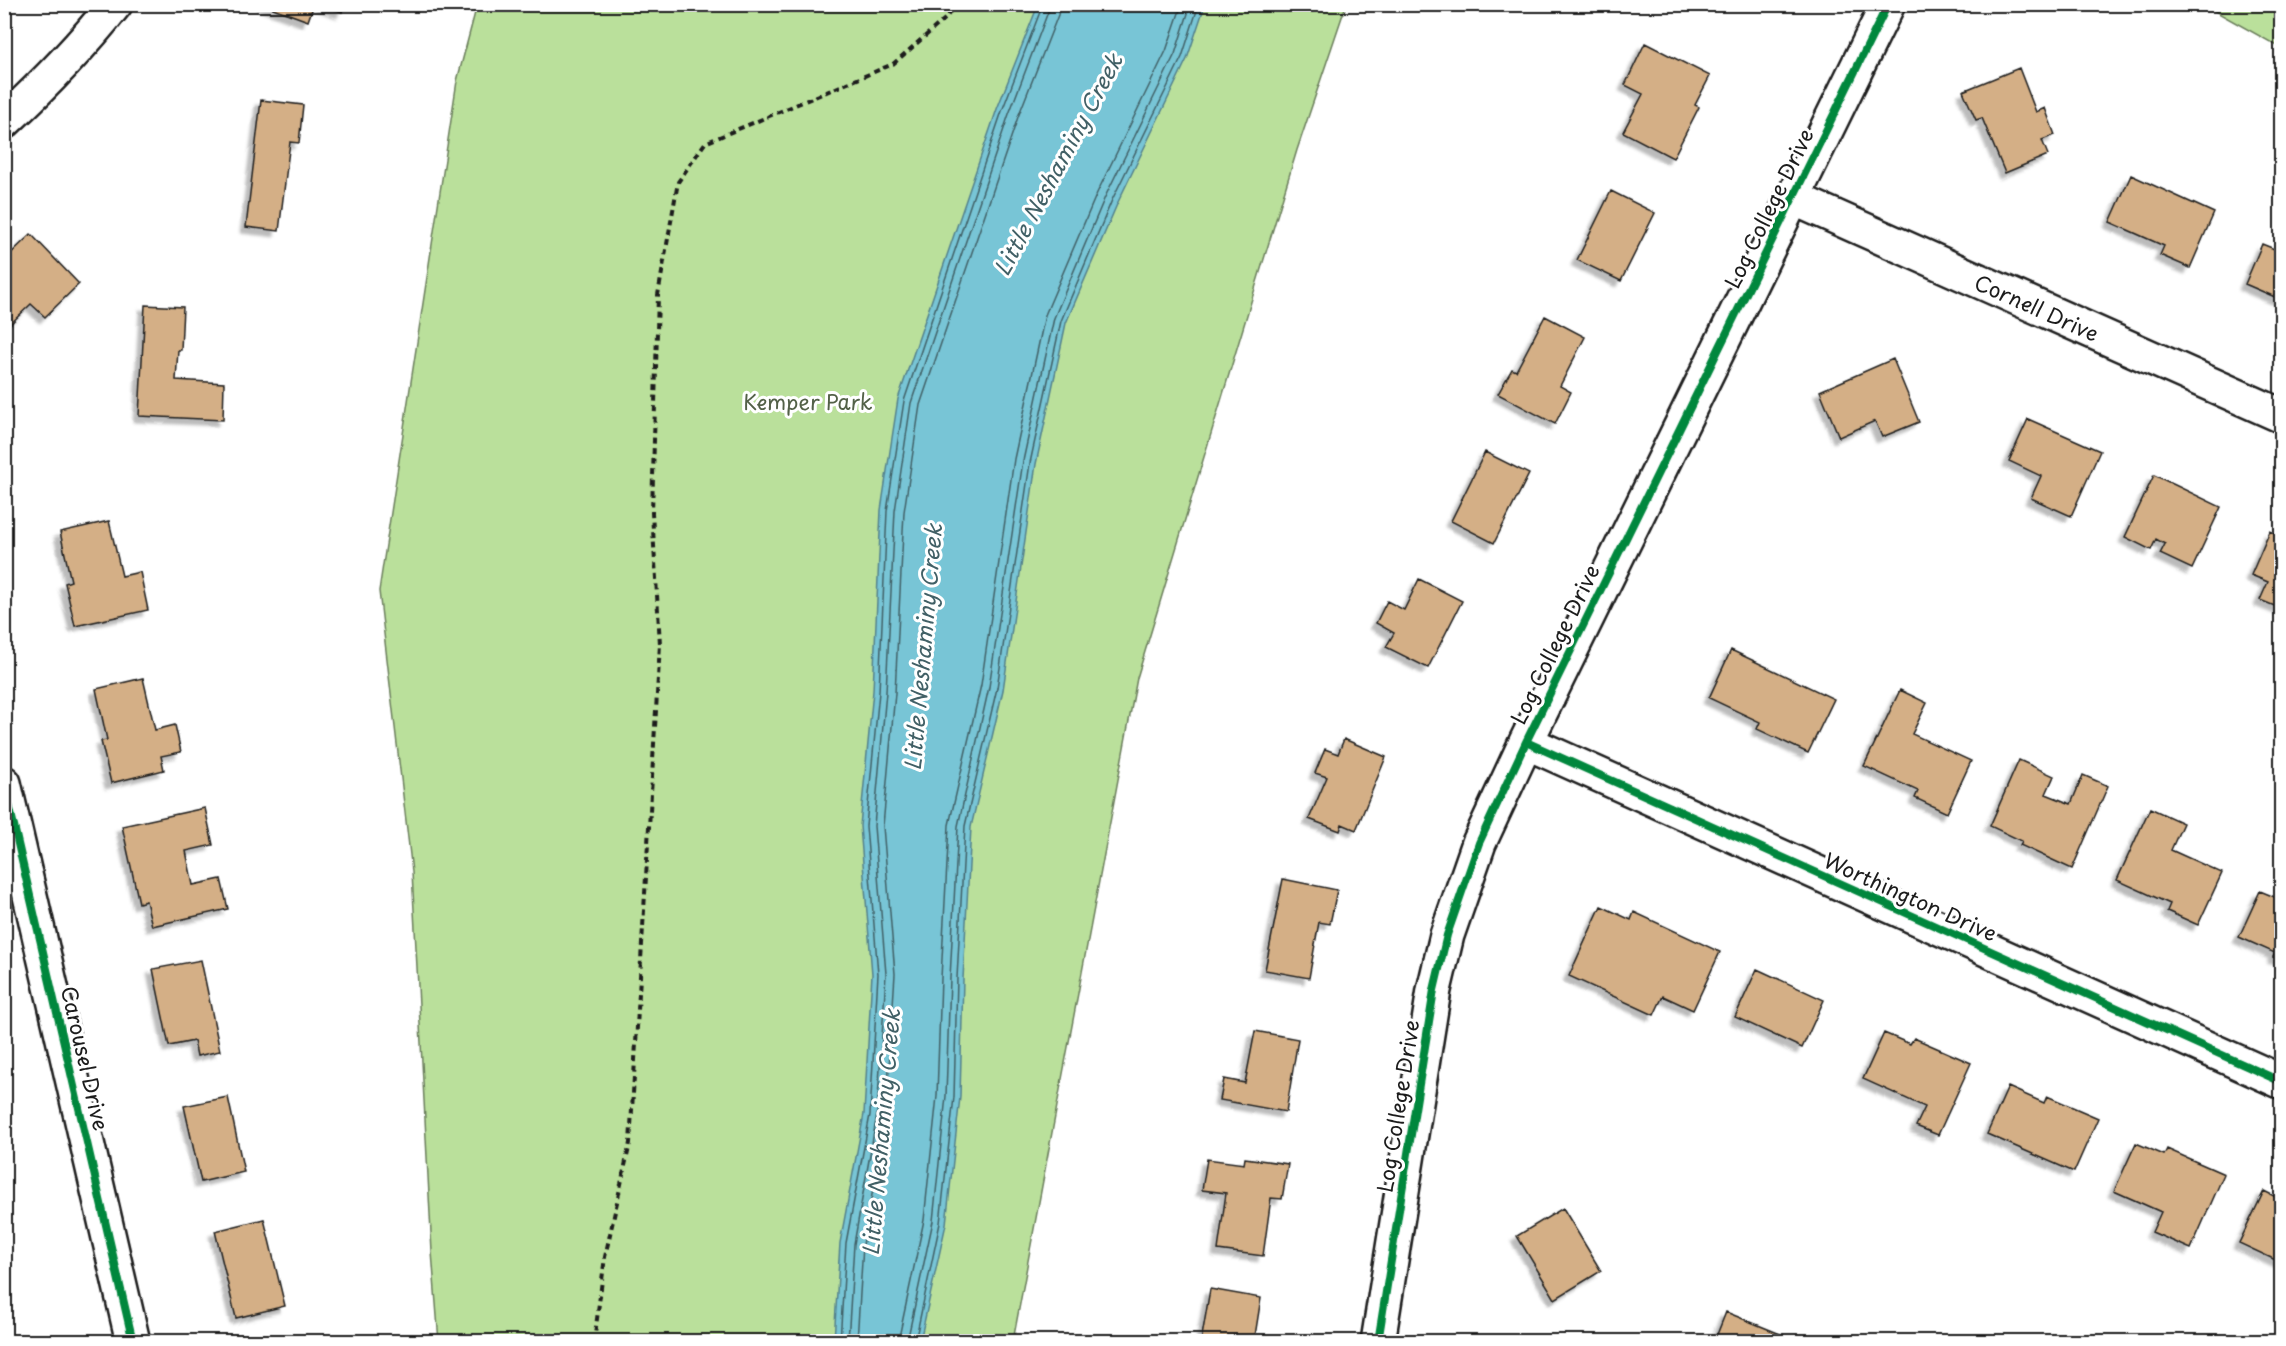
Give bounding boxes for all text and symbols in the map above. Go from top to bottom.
water label: Little Neshaminy Creek [984,46,1130,281]
street label: Log College Drive [1715,123,1821,293]
street label: Cornell Drive [1970,265,2104,349]
park label: Kemper Park [743,385,873,417]
water label: Little Neshaminy Creek [895,521,949,772]
street label: Log College Drive [1501,559,1607,729]
street label: Worthington Drive [1819,844,2003,948]
street label: Carousel Drive [54,983,118,1133]
water label: Little Neshaminy Creek [853,1006,907,1257]
street label: Log College Drive [1368,1017,1426,1195]

